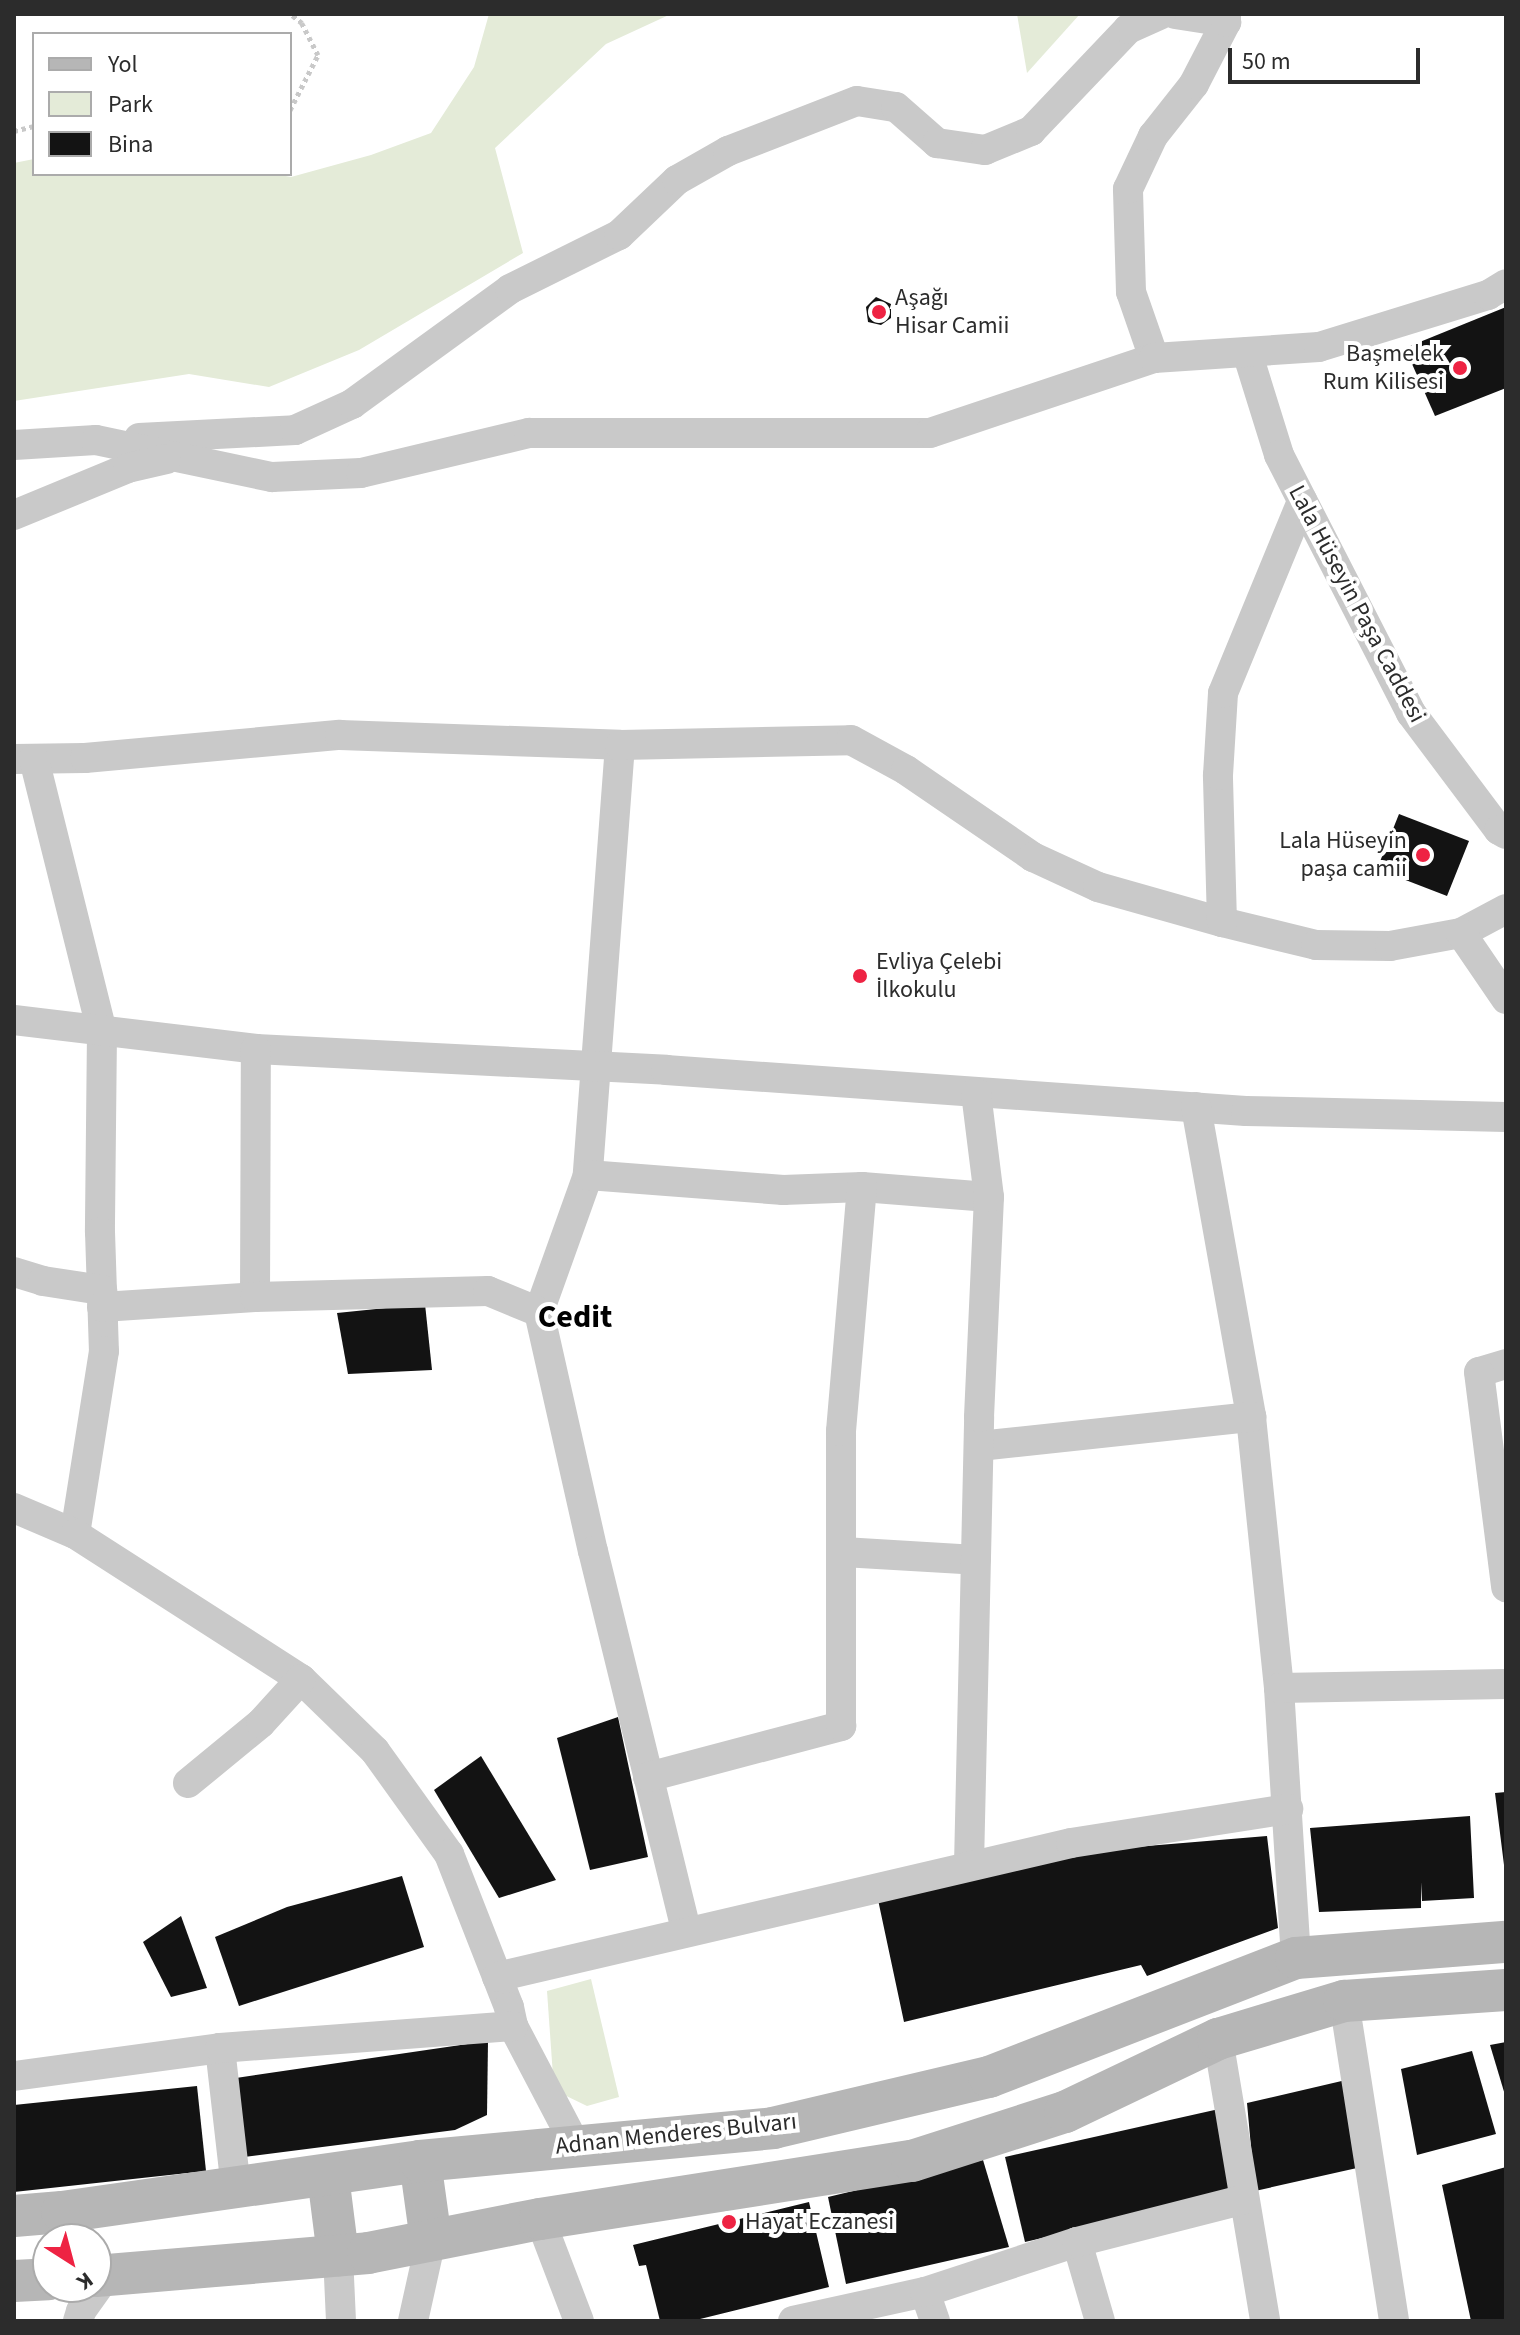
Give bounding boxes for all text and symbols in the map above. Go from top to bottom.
legend [32,32,292,176]
scale bar [1232,32,1424,82]
text: 50 m [1242,44,1291,79]
text: Yol [108,47,138,82]
text: Park [108,87,153,122]
text: Bina [108,127,153,162]
place label: Aşağı Hisar Camii [895,284,1009,340]
marker: Aşağı Hisar Camii [870,303,888,321]
place label: Başmelek Rum Kilisesi [1323,340,1444,396]
marker: Başmelek Rum Kilisesi [1451,359,1469,377]
street label: Lala Hüseyin Paşa Caddesi [1282,480,1432,728]
place label: Lala Hüseyin paşa camii [1279,827,1407,883]
marker: Lala Hüseyin paşa camii [1414,846,1432,864]
place label: Evliya Çelebi İlkokulu [876,948,1002,1004]
marker: Evliya Çelebi İlkokulu [851,967,869,985]
district label: Cedit [538,1298,612,1336]
street label: Adnan Menderes Bulvarı [554,2107,798,2161]
place label: Hayat Eczanesi [745,2208,894,2236]
marker: Hayat Eczanesi [720,2213,738,2231]
north arrow [32,2223,112,2303]
text: K [70,2264,100,2298]

